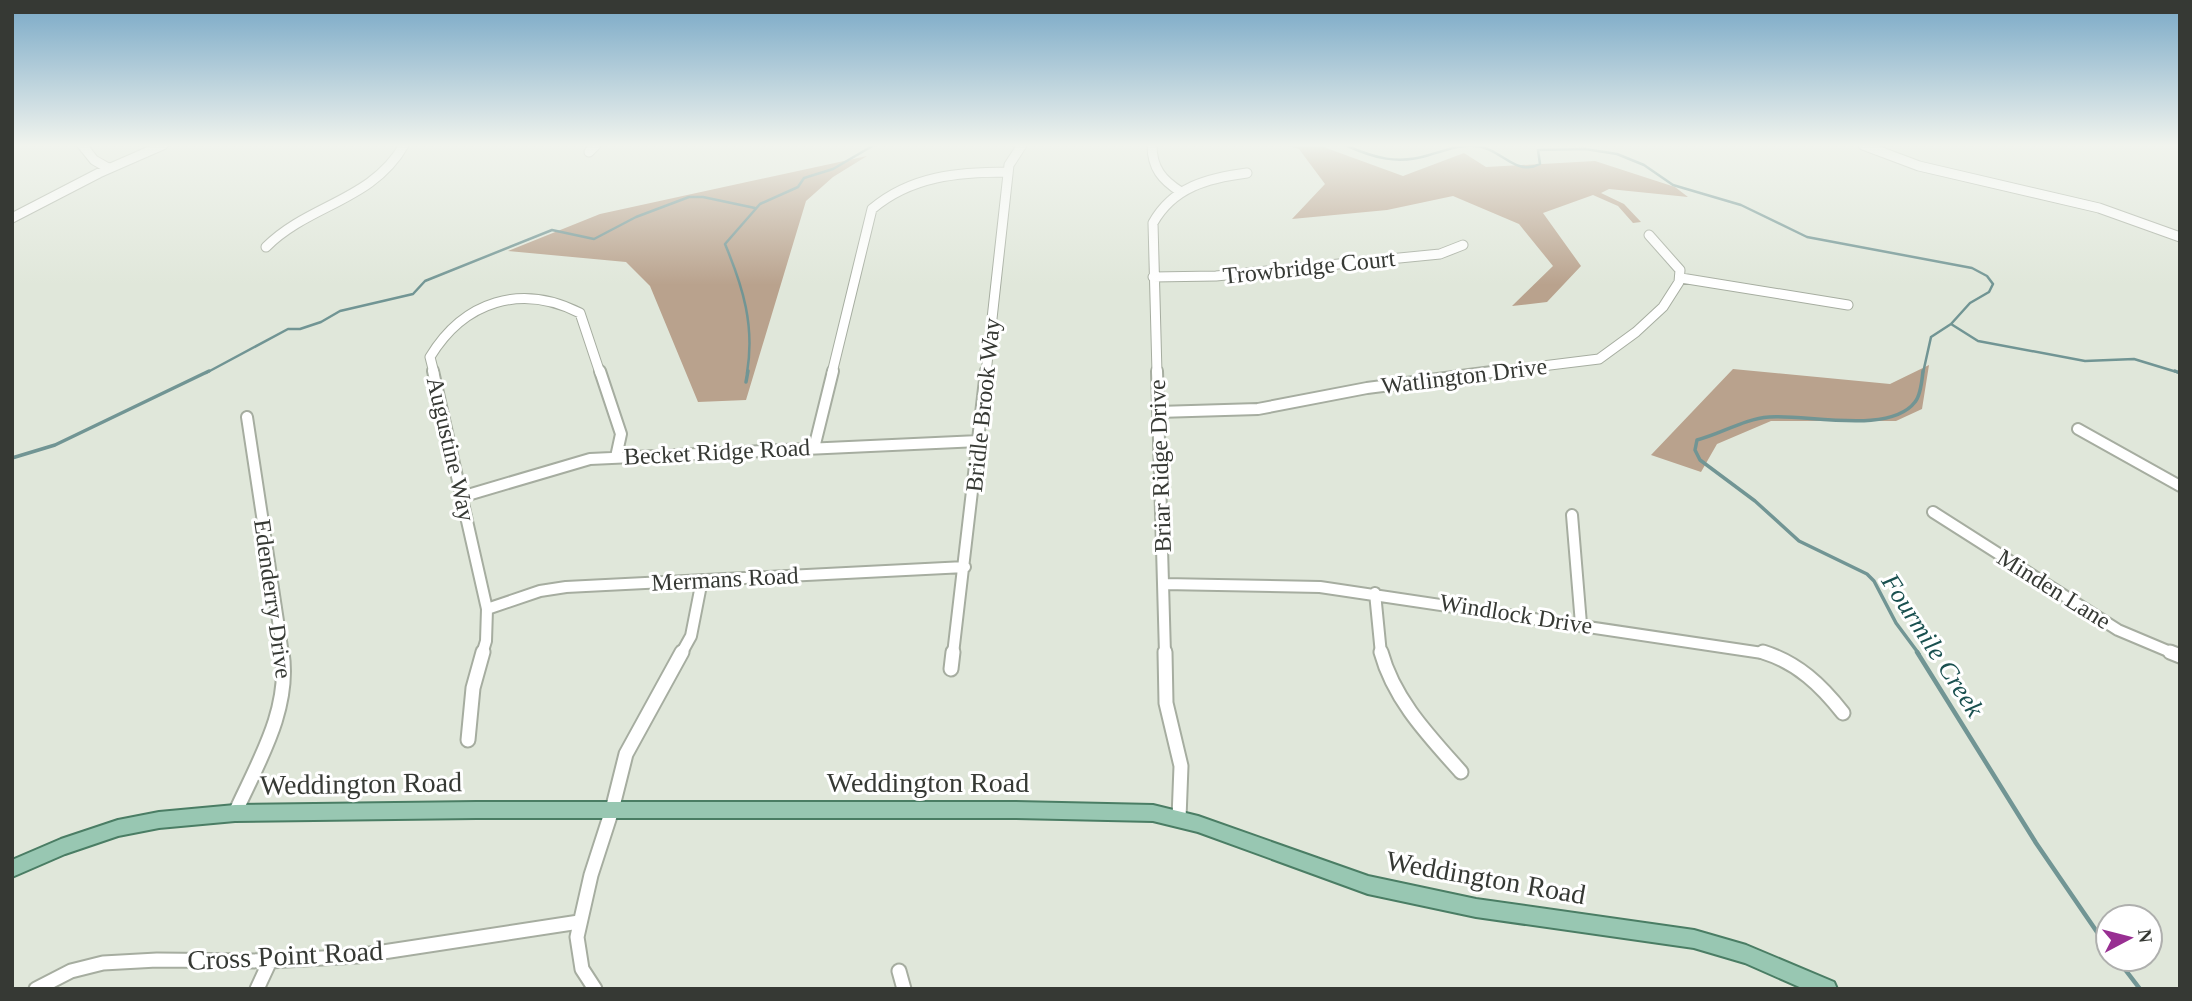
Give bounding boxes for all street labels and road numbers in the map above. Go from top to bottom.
street label: Trowbridge Court [1222,245,1397,289]
street label: Bridle Brook Way [961,317,1005,493]
street label: Watlington Drive [1380,353,1548,399]
street label: Augustine Way [422,374,480,524]
street label: Briar Ridge Drive [1144,379,1176,553]
street label: Becket Ridge Road [623,434,811,470]
street label: Edenderry Drive [249,518,297,680]
street label: Minden Lane [1993,544,2115,634]
street label: Mermans Road [651,562,799,596]
street label: Windlock Drive [1438,589,1594,639]
street label: Weddington Road [260,766,462,801]
street label: Weddington Road [827,767,1029,798]
street label: Weddington Road [1384,845,1588,910]
street label: Cross Point Road [186,935,384,976]

